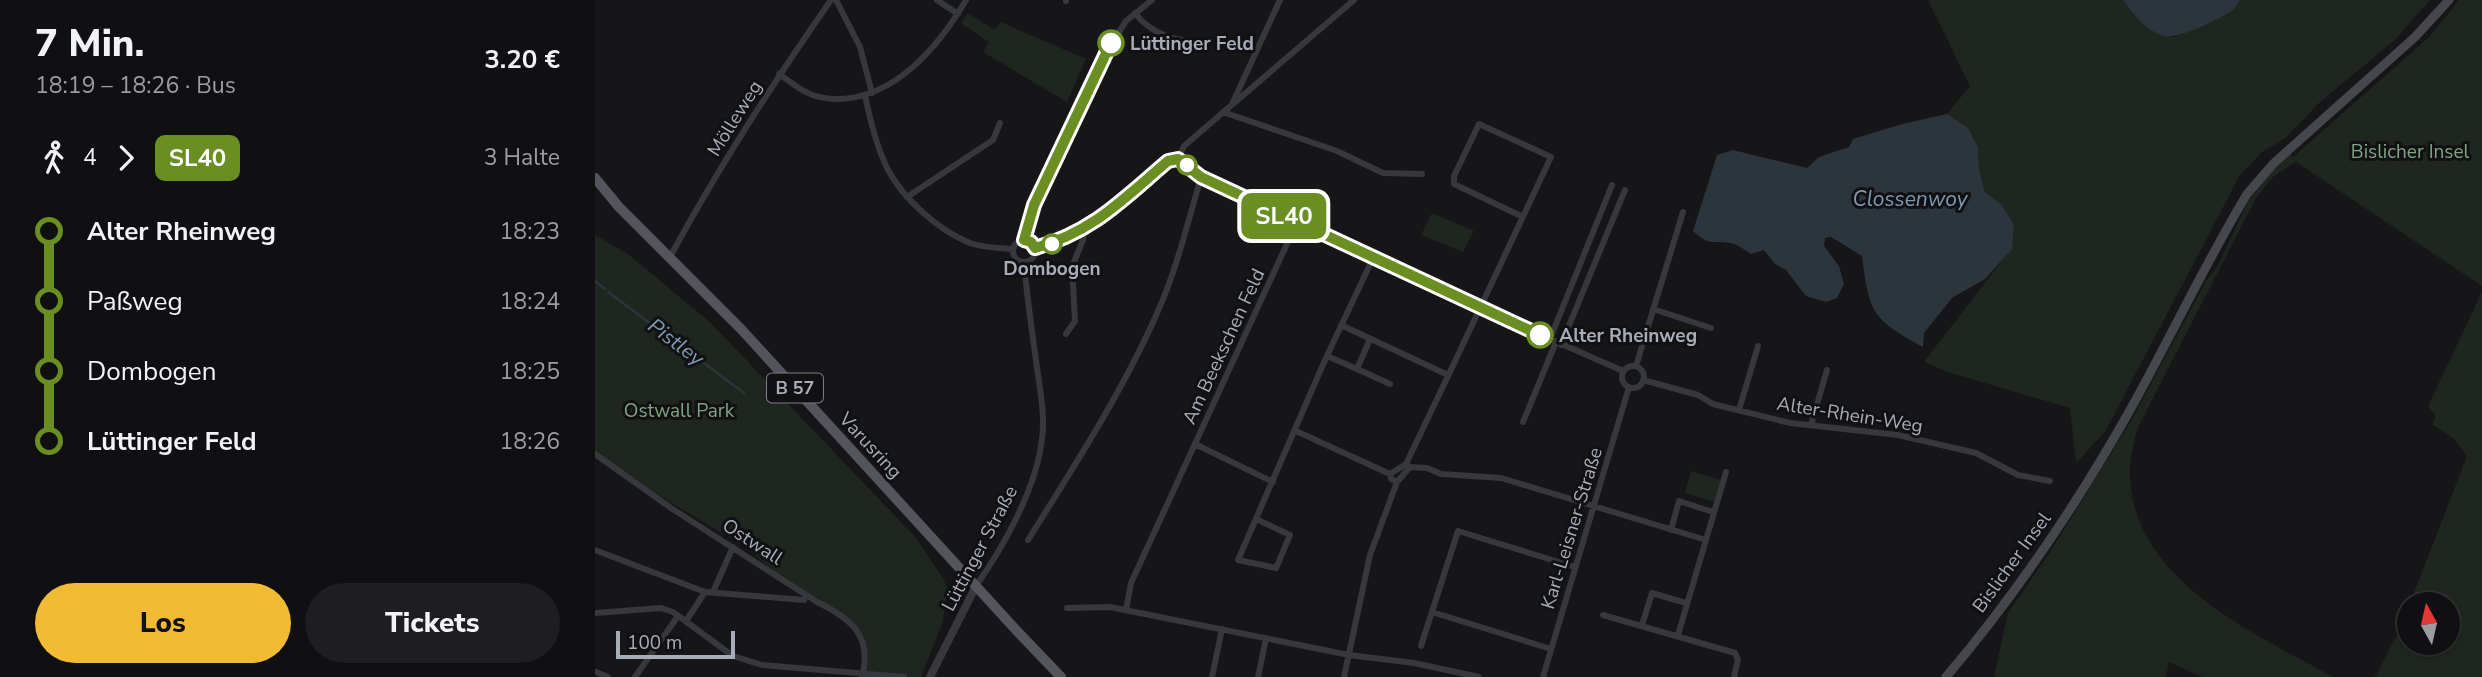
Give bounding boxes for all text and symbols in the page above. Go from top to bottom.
text: 7 Min. [35,18,144,69]
marker: Lüttinger Feld [1098,30,1124,56]
place label: Lüttinger Feld [1130,31,1254,57]
text: 3.20 € [484,42,560,77]
text: 18:19 – 18:26 · Bus [35,70,236,101]
street label: Mölleweg [701,76,768,161]
icon: walk [35,139,73,177]
icon: forward [107,139,145,177]
park label: Bislicher Insel [2351,139,2470,165]
text: 4 [83,142,97,173]
text: SL40 [169,142,226,174]
text: 3 Halte [484,142,560,173]
unlabelled marker [1177,155,1197,175]
water label: Clossenwoy [1853,185,1969,213]
line badge: SL40 [1235,193,1333,239]
text: SL40 [1255,200,1313,232]
text: Alter Rheinweg [87,214,276,249]
text: 18:23 [500,216,560,247]
marker: Dombogen [1042,234,1062,254]
place label: Dombogen [1003,256,1101,282]
street label: Am Beekschen Feld [1176,264,1271,428]
text: Paßweg [87,284,183,319]
text: 18:24 [500,286,560,317]
water label: Pistley [642,312,711,373]
marker: Alter Rheinweg [1527,322,1553,348]
place label: Alter Rheinweg [1559,323,1697,349]
text: Dombogen [87,354,216,389]
text: 18:25 [500,356,560,387]
road number: B 57 [767,374,823,402]
street label: Alter-Rhein-Weg [1775,391,1925,439]
park label: Ostwall Park [624,398,735,424]
street label: Varusring [832,406,908,484]
text: Lüttinger Feld [87,424,257,459]
text: 18:26 [500,426,560,457]
street label: Karl-Leisner-Straße [1535,444,1609,612]
street label: Lüttinger Straße [936,481,1024,616]
street label: Bislicher Insel [1967,507,2057,618]
street label: Ostwall [717,513,788,571]
button: Los [35,583,291,663]
button: Tickets [305,583,560,663]
north arrow [2397,592,2461,654]
map controls [2397,592,2460,655]
scale bar [616,628,735,660]
text: 100 m [627,630,682,656]

